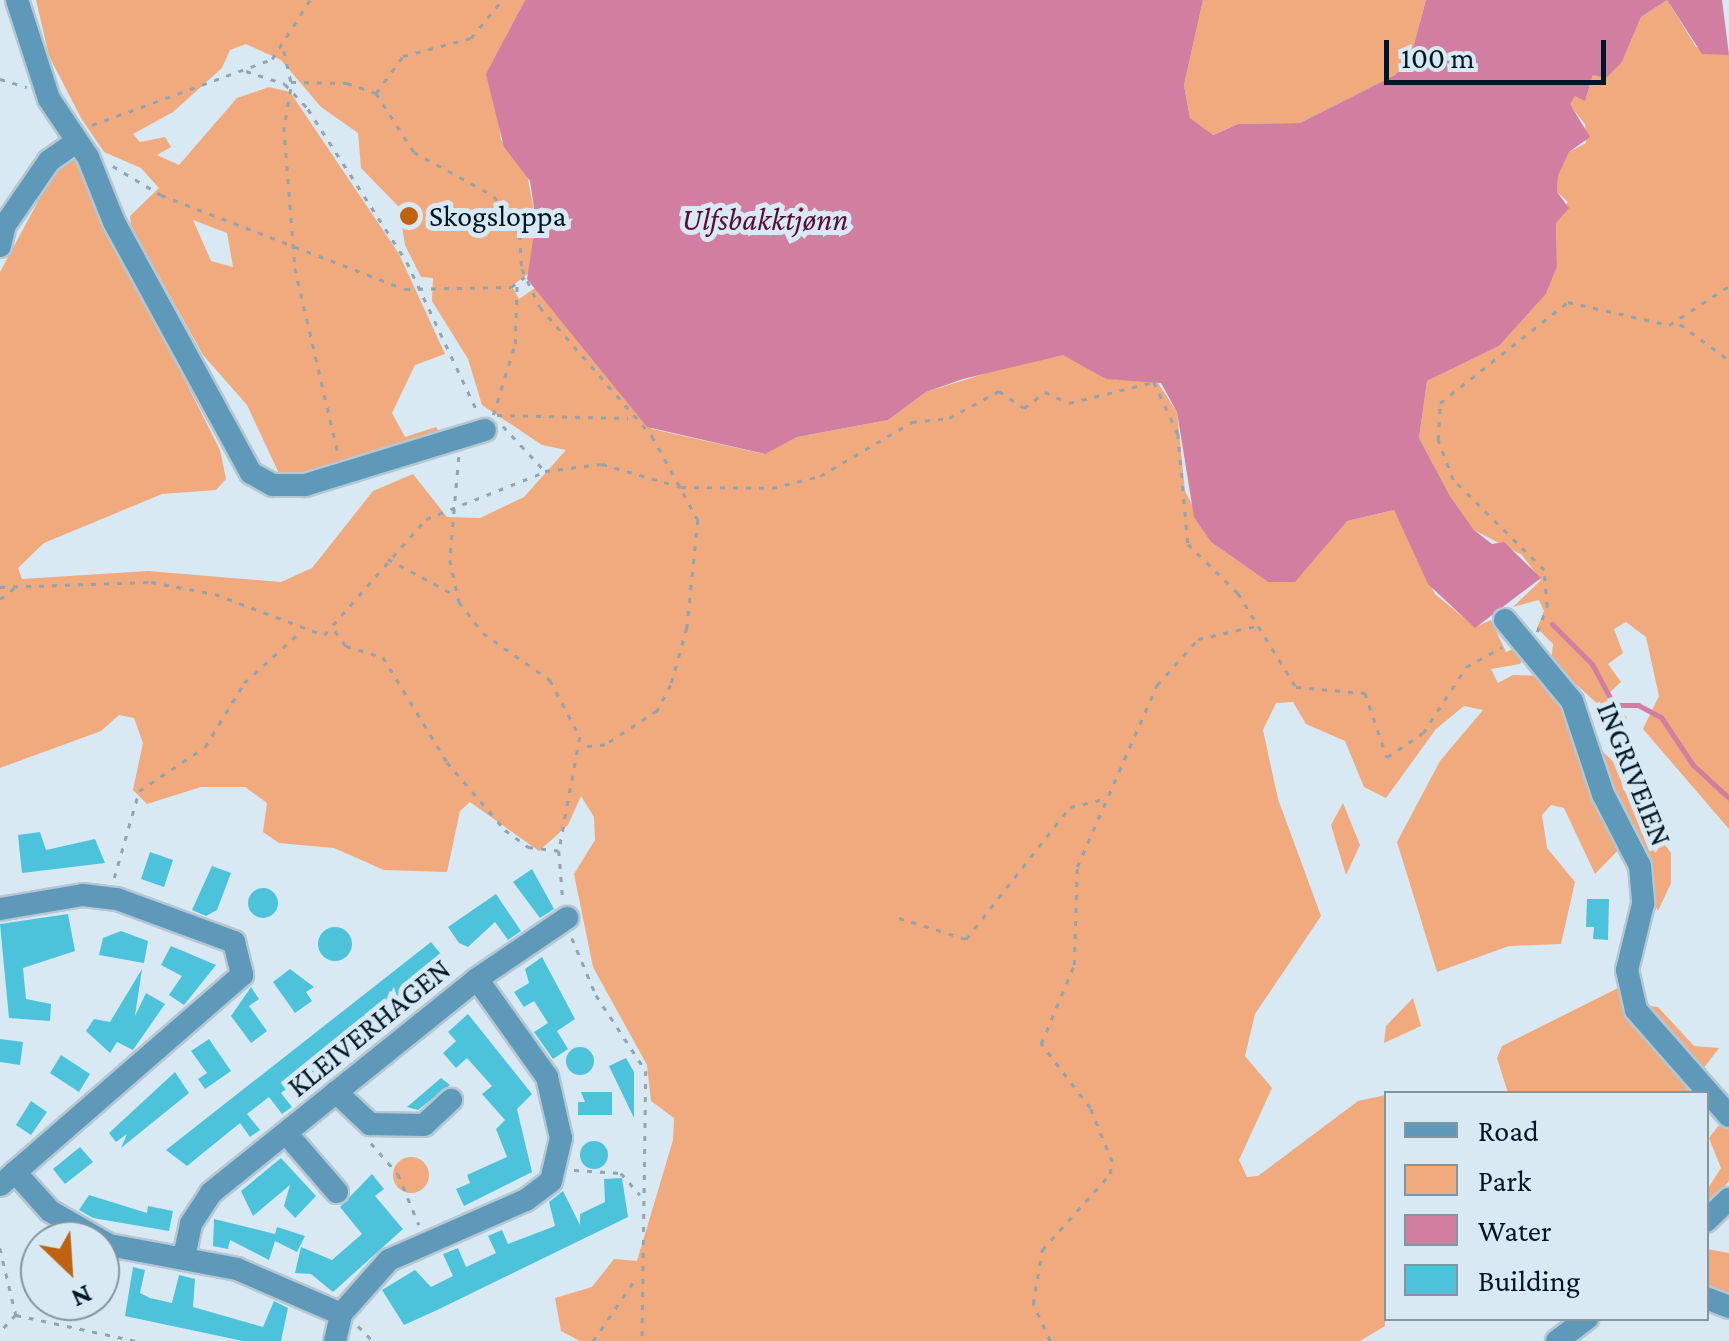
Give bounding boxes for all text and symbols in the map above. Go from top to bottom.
scale bar [1389,20,1612,82]
text: 100 m [1401,41,1475,74]
place label: Skogsloppa [429,198,566,234]
water label: Ulfsbakktjønn [681,200,849,238]
marker: Skogsloppa [398,205,420,227]
street label: INGRIVEIEN [1589,697,1679,851]
street label: KLEIVERHAGEN [280,951,458,1105]
legend [1384,1091,1709,1321]
text: Road [1478,1114,1539,1147]
text: Park [1478,1164,1531,1197]
text: Water [1478,1214,1552,1247]
north arrow [20,1221,120,1321]
text: Building [1478,1264,1580,1297]
text: N [67,1279,97,1315]

